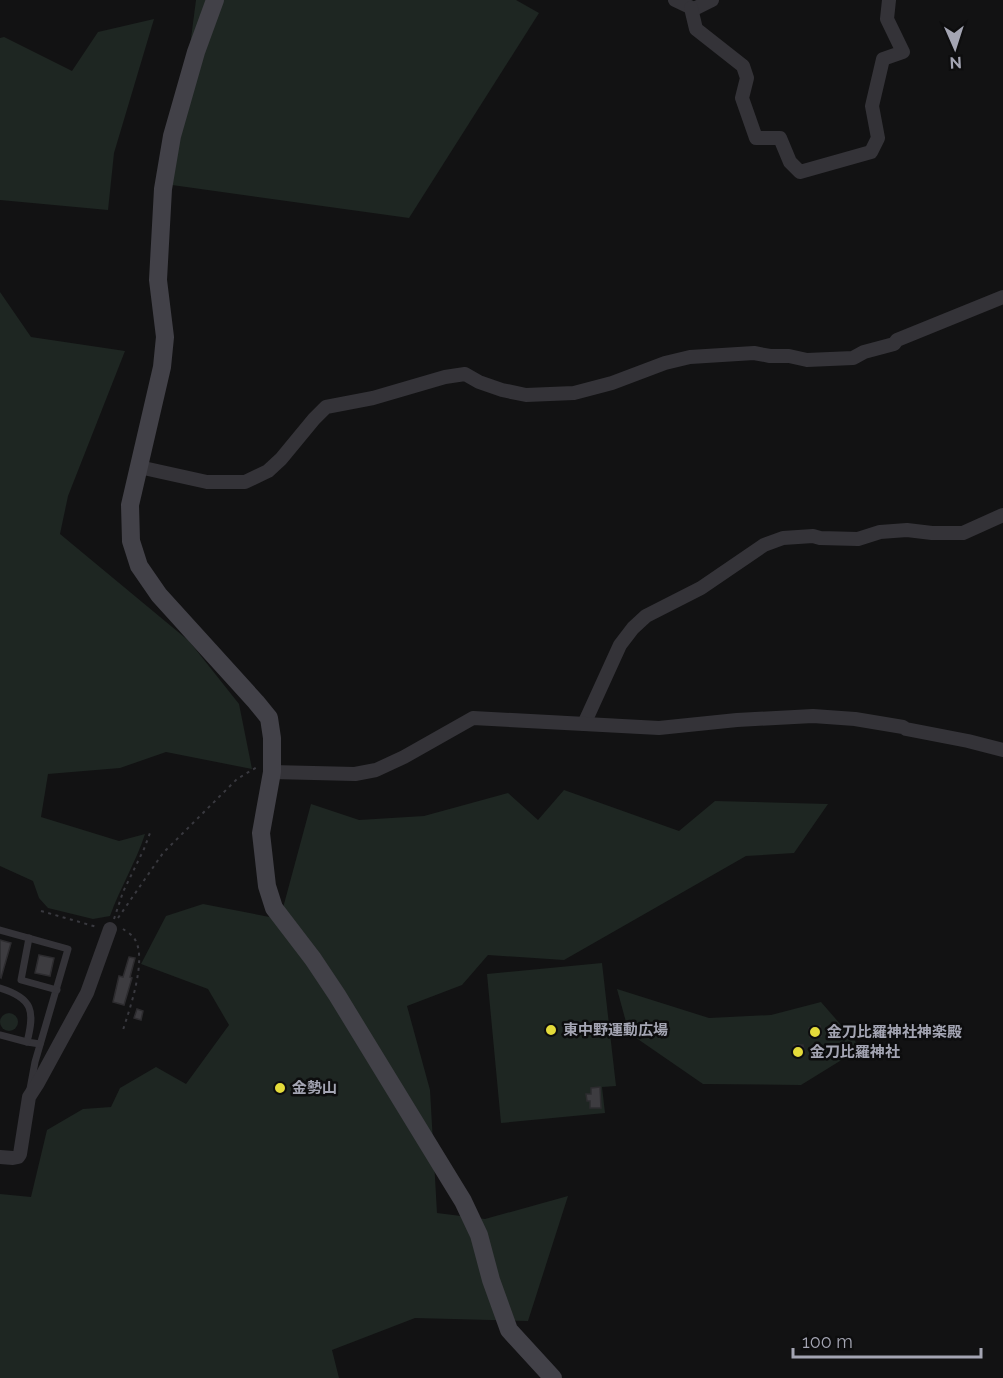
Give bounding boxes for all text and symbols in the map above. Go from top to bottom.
north arrow [925,18,985,78]
text: N [949,53,962,72]
place label: 東中野運動広場 [563,1021,668,1039]
marker: 東中野運動広場 [544,1023,558,1037]
place label: 金刀比羅神社神楽殿 [827,1023,962,1041]
marker: 金刀比羅神社神楽殿 [808,1025,822,1039]
place label: 金刀比羅神社 [810,1043,900,1061]
marker: 金刀比羅神社 [791,1045,805,1059]
place label: 金勢山 [292,1079,337,1097]
marker: 金勢山 [273,1081,287,1095]
scale bar [793,1321,980,1359]
text: 100 m [802,1331,853,1352]

